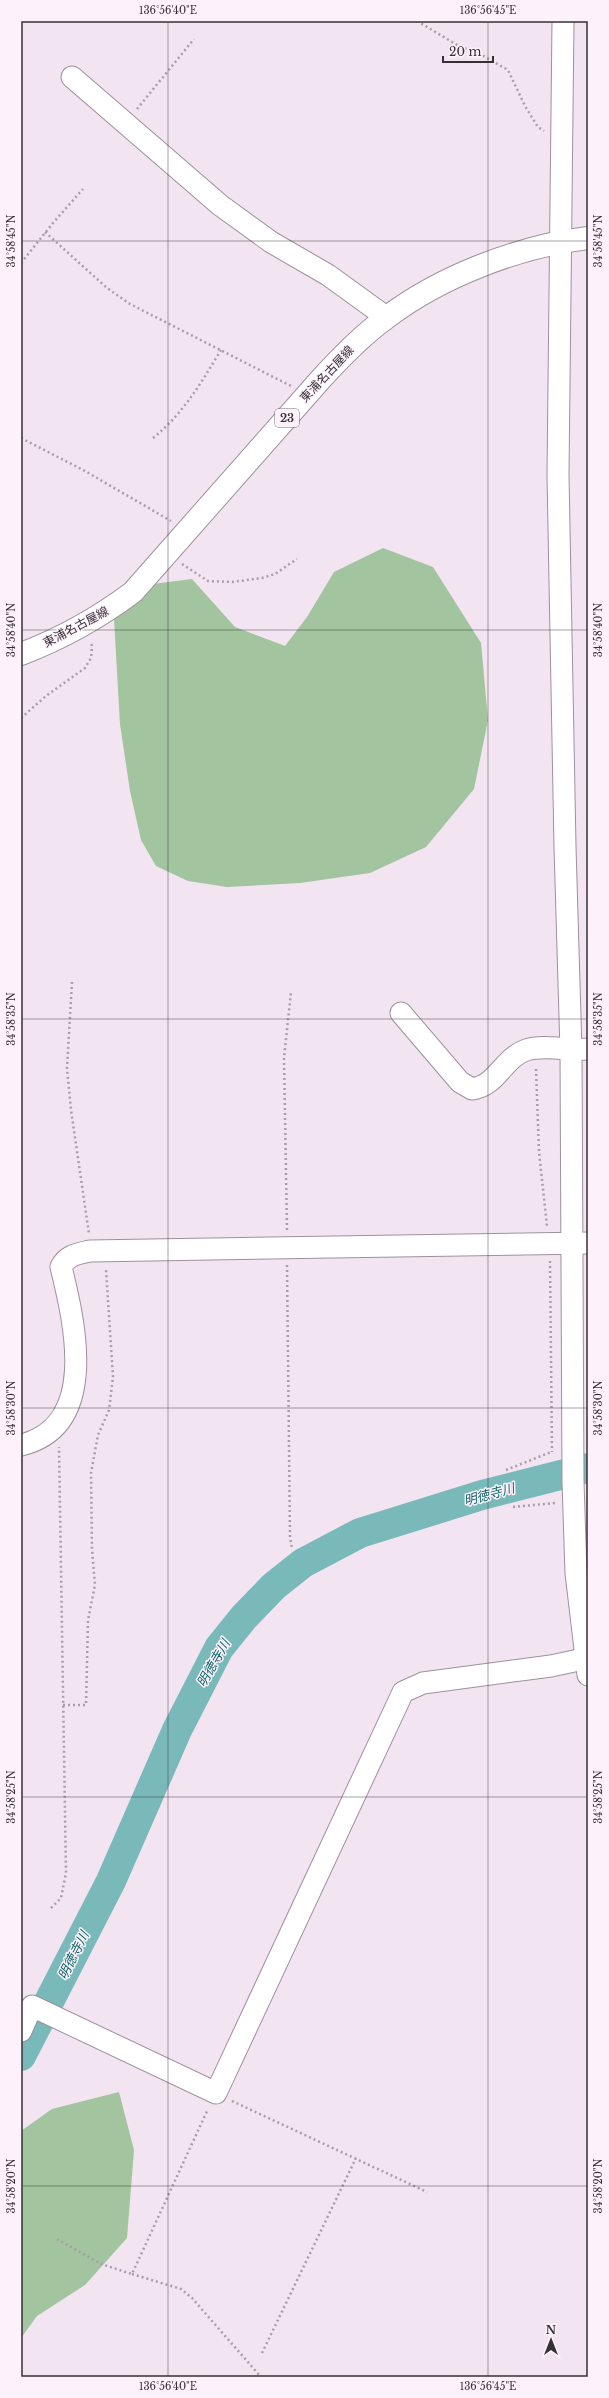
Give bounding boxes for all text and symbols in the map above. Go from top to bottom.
text: 136°56'40"E [139,4,197,17]
text: 136°56'45"E [460,4,516,17]
scale bar [443,38,493,64]
text: 20 m [449,44,481,59]
text: 34°58'45"N [5,215,18,267]
text: 34°58'45"N [592,215,605,267]
street label: 東浦名古屋線 [297,342,357,405]
road number: 23 [275,409,299,427]
text: 34°58'40"N [5,603,18,657]
street label: 東浦名古屋線 [40,603,111,650]
text: 34°58'40"N [592,603,605,657]
text: 34°58'35"N [5,992,18,1046]
text: 34°58'35"N [592,992,605,1046]
text: 34°58'30"N [5,1381,18,1435]
text: 34°58'30"N [592,1381,605,1435]
water label: 明徳寺川 [462,1479,518,1509]
water label: 明徳寺川 [193,1635,235,1690]
text: 34°58'25"N [5,1770,18,1824]
text: 34°58'25"N [592,1770,605,1824]
water label: 明徳寺川 [54,1926,94,1982]
text: 34°58'20"N [5,2159,18,2213]
text: 34°58'20"N [592,2159,605,2213]
north arrow [531,2320,571,2360]
text: N [546,2323,557,2337]
text: 136°56'40"E [139,2380,197,2393]
text: 136°56'45"E [460,2380,516,2393]

